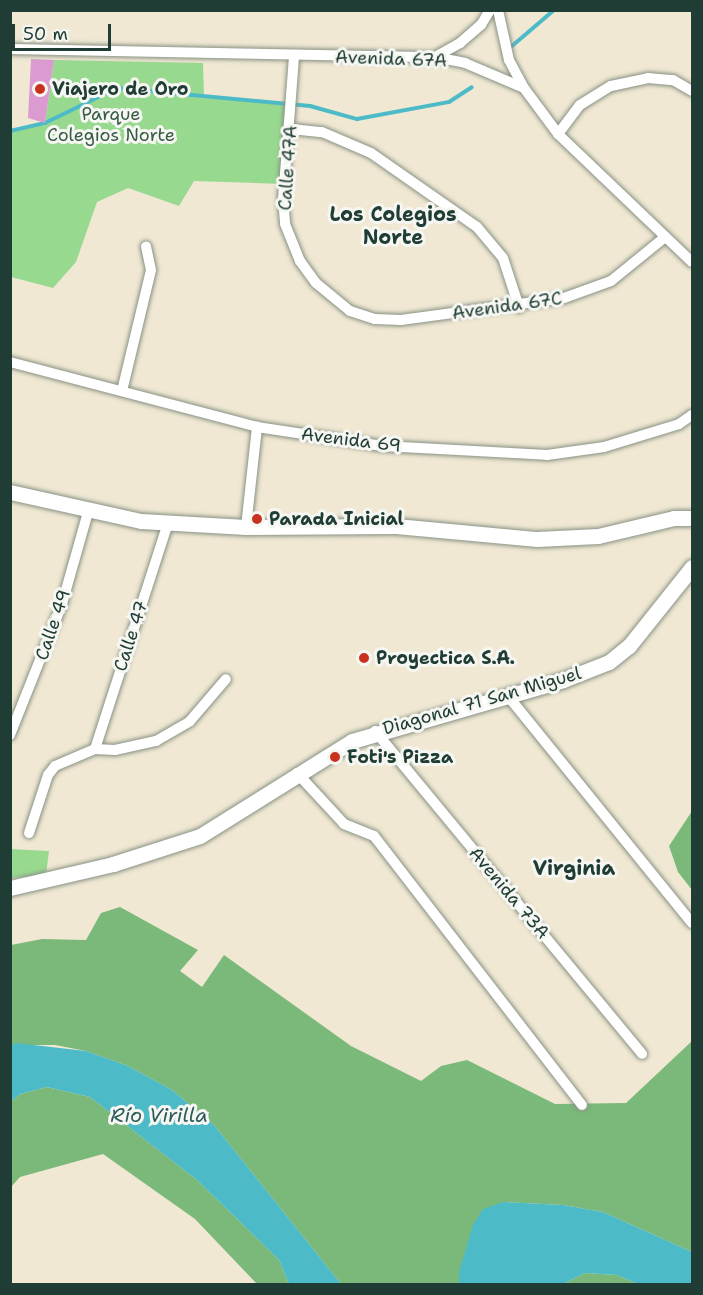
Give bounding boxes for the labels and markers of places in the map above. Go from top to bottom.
place label: Viajero de Oro [52,78,188,100]
marker: Viajero de Oro [33,82,47,96]
place label: Parada Inicial [269,508,404,530]
marker: Parada Inicial [250,512,264,526]
place label: Proyectica S.A. [376,647,515,669]
marker: Proyectica S.A. [357,651,371,665]
place label: Foti's Pizza [347,746,453,768]
marker: Foti's Pizza [328,750,342,764]

